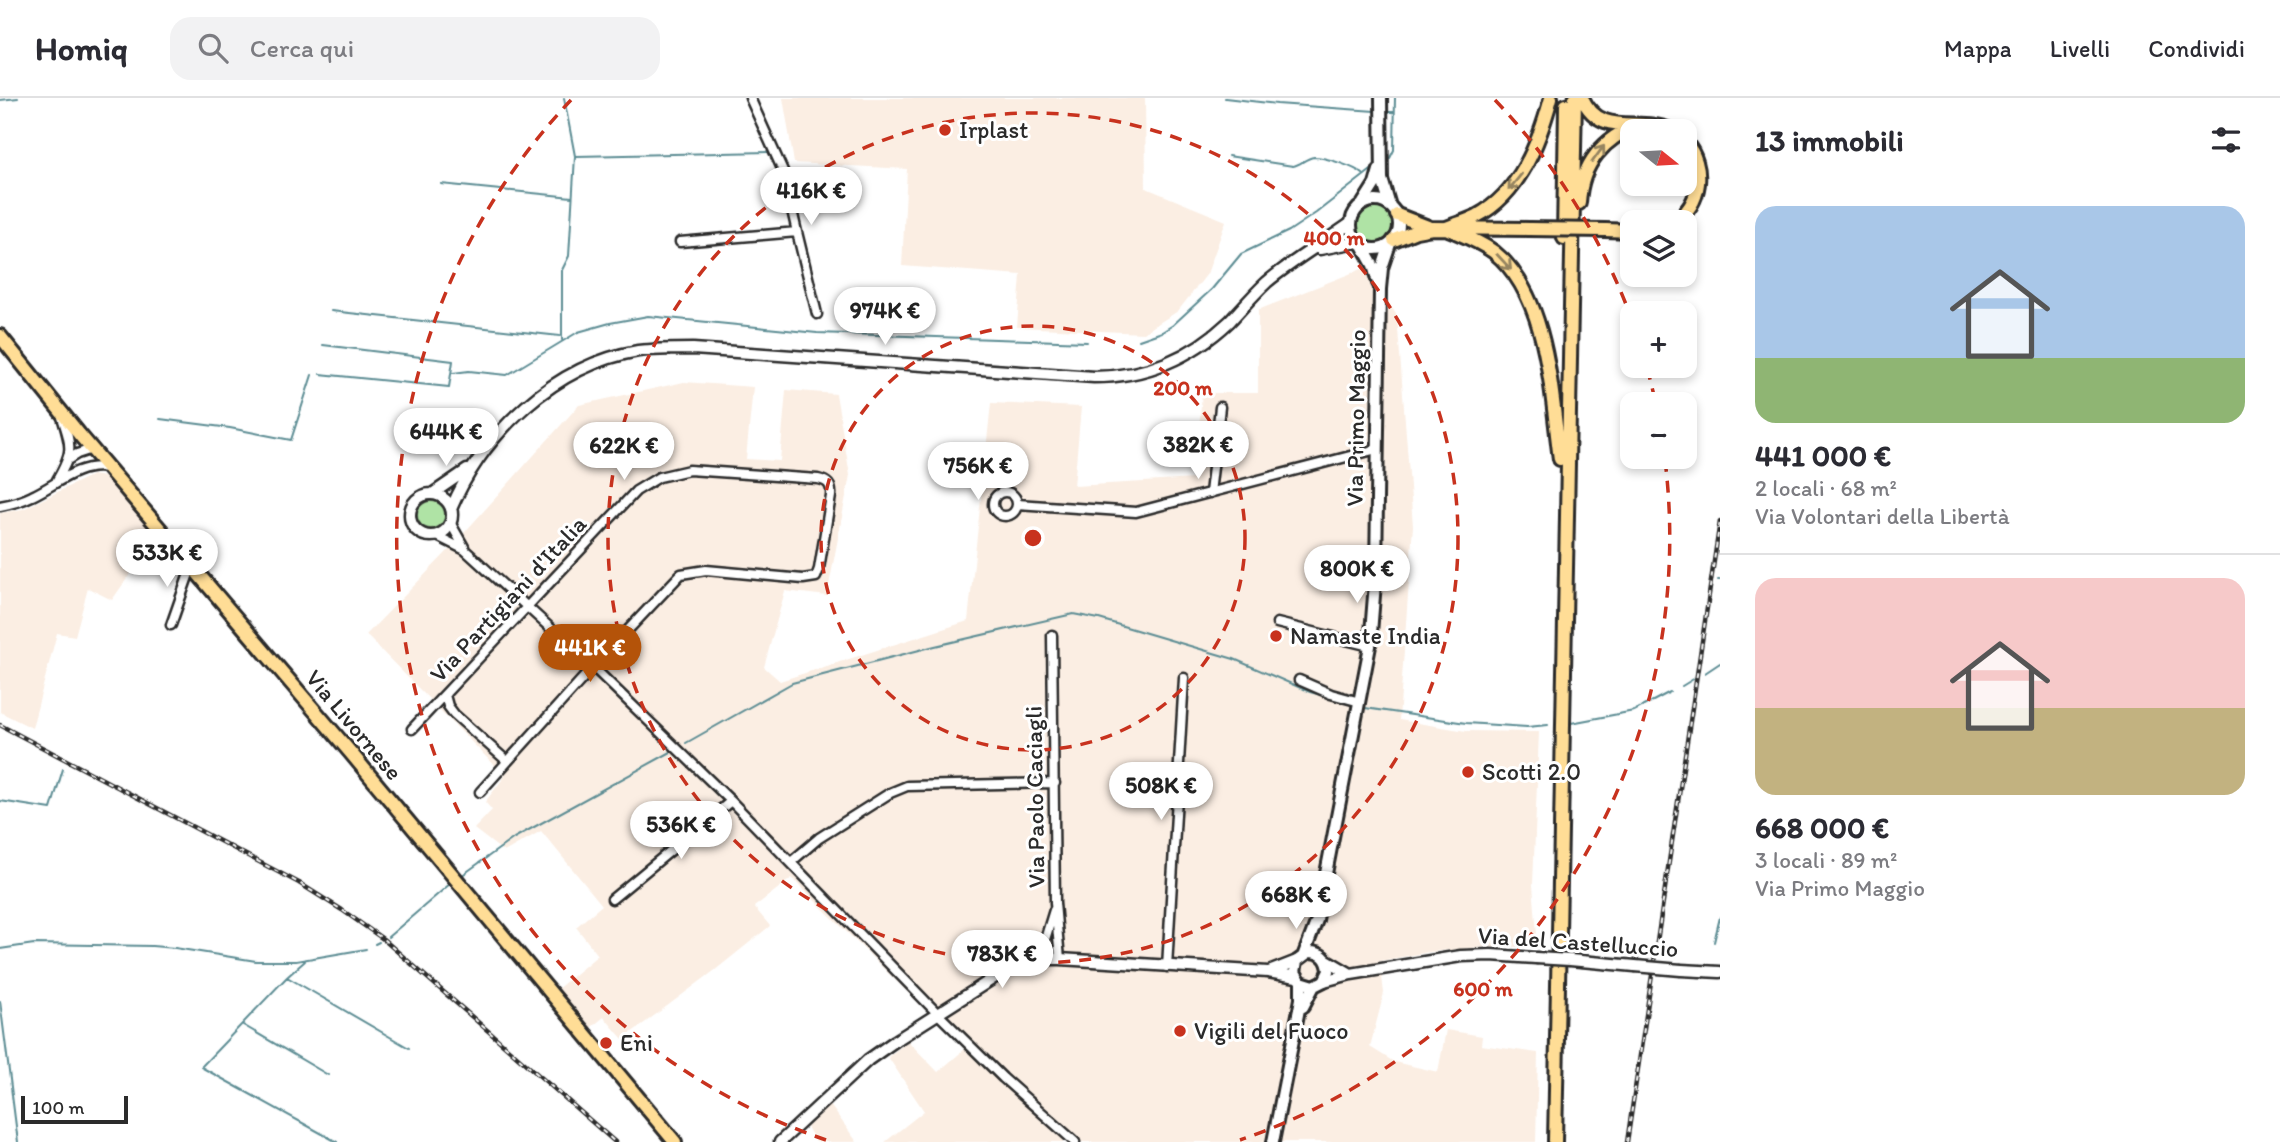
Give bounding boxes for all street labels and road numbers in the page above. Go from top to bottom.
street label: Via Primo Maggio [1339,329,1372,507]
street label: Via Partigiani d'Italia [423,509,593,688]
street label: Via Livornese [300,664,409,786]
street label: Via Paolo Caciagli [1018,706,1051,888]
street label: Via del Castelluccio [1477,920,1679,963]

